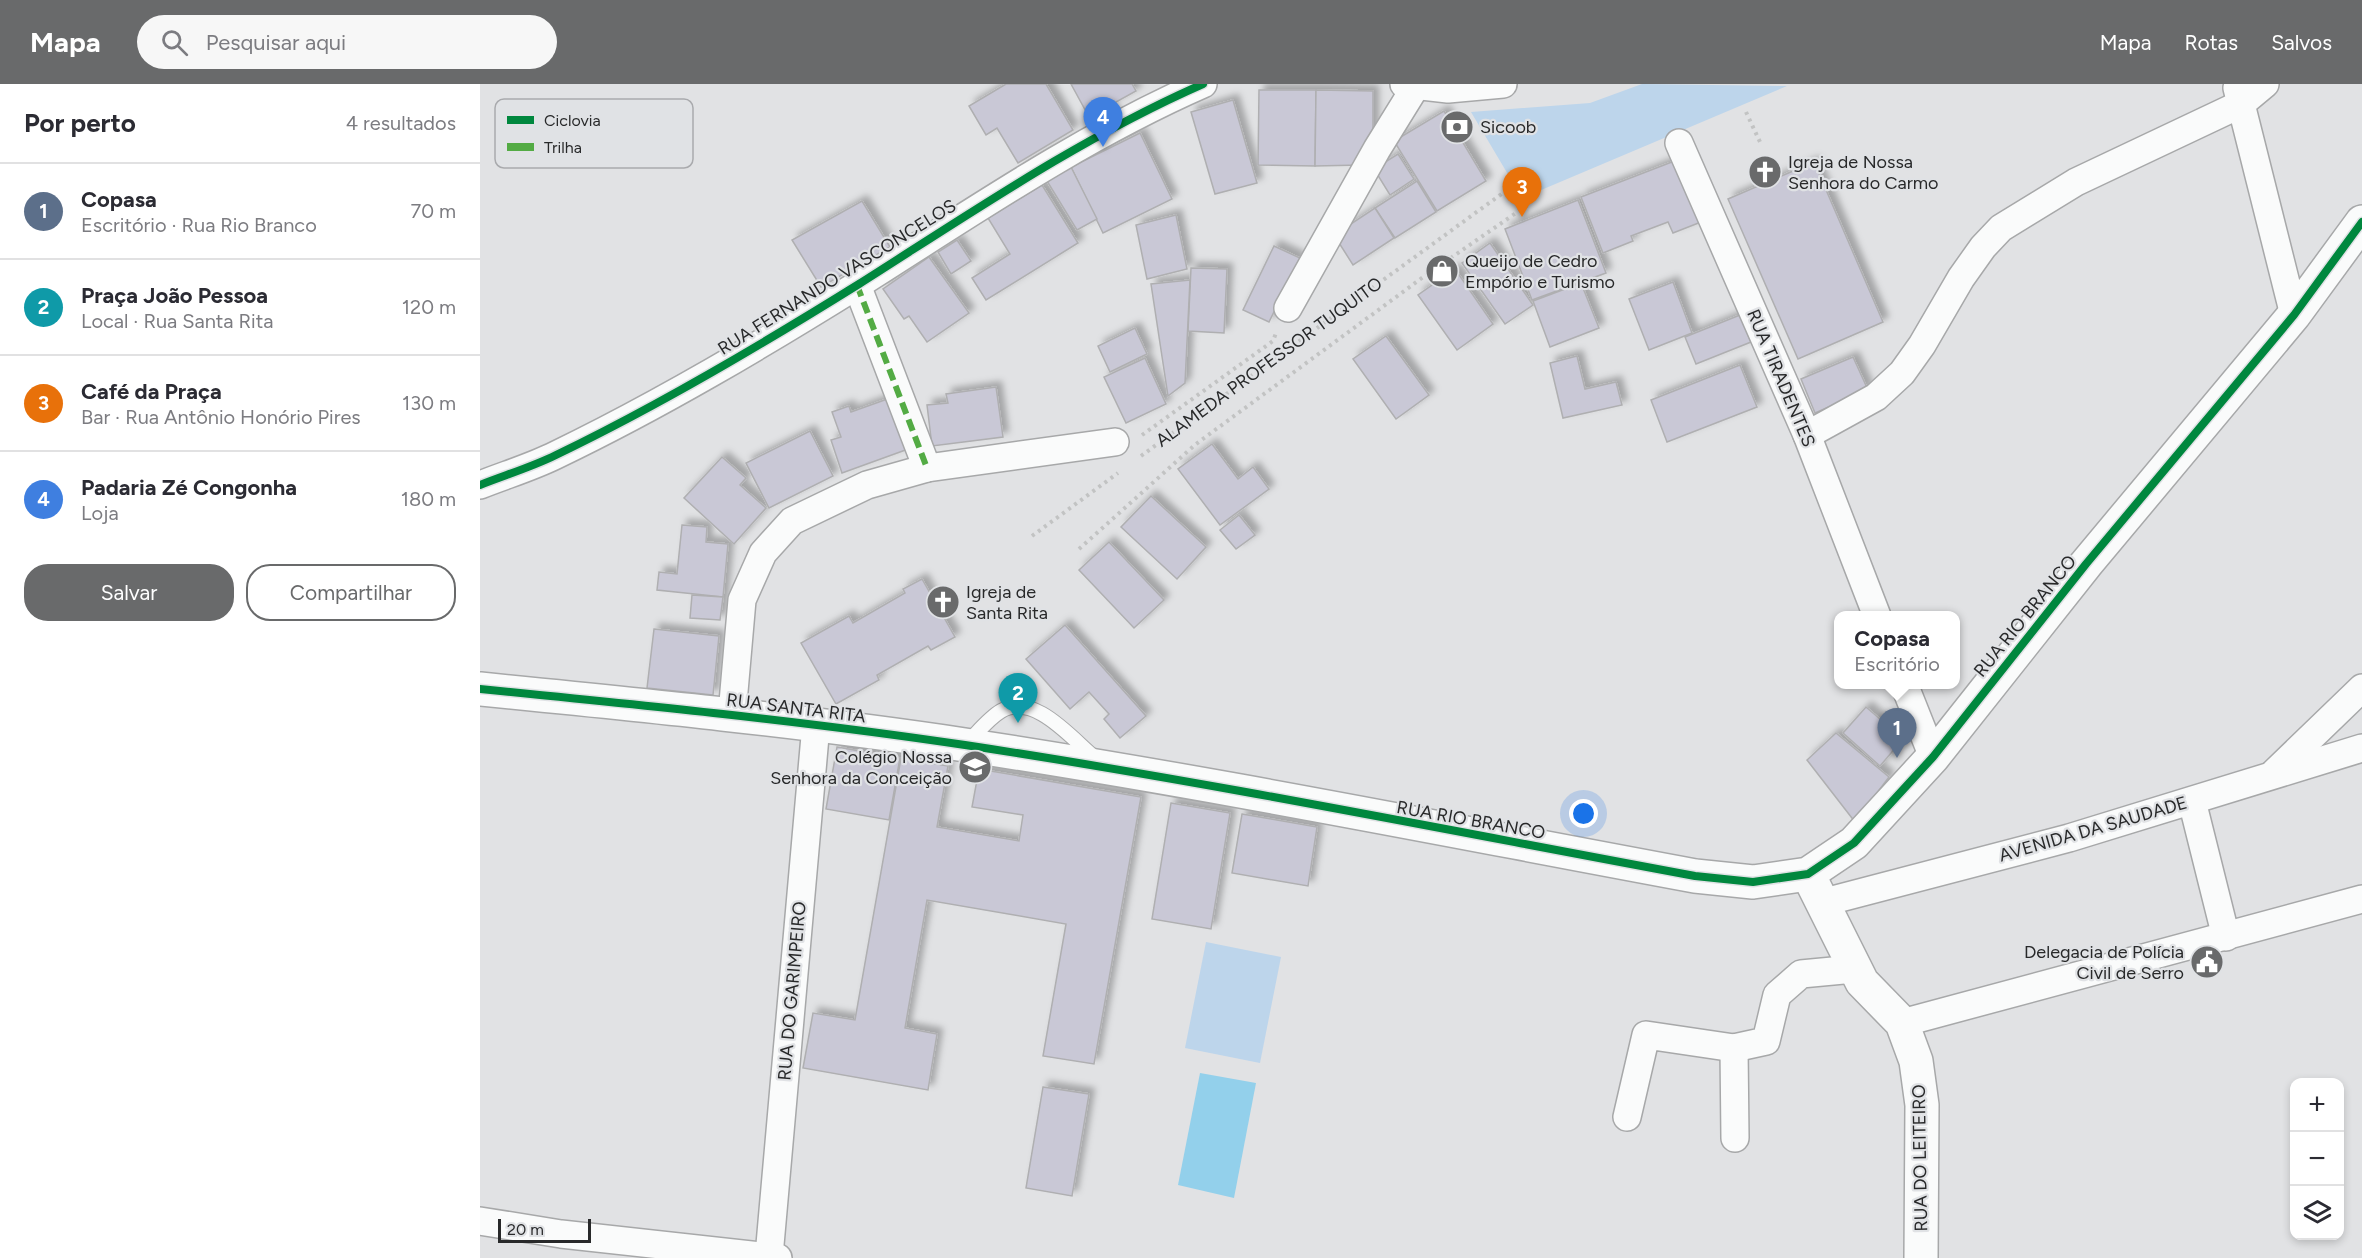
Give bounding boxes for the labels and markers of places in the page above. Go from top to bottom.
pin: 4 [1084,98,1122,147]
bank icon: Sicoob [1439,109,1475,145]
place label: Sicoob [1480,116,1536,138]
place label: Igreja de Nossa Senhora do Carmo [1788,151,1939,194]
church icon: Igreja de Nossa Senhora do Carmo [1747,154,1783,190]
pin: 3 [1502,168,1542,217]
place label: Queijo de Cedro Empório e Turismo [1465,250,1615,293]
shop icon: Queijo de Cedro Empório e Turismo [1424,253,1460,289]
place label: Igreja de Santa Rita [966,581,1048,624]
church icon: Igreja de Santa Rita [925,584,961,620]
pin: 2 [998,674,1038,723]
pin: 1 [1878,708,1916,758]
place label: Colégio Nossa Senhora da Conceição [770,746,952,789]
school or university icon: Colégio Nossa Senhora da Conceição [957,749,993,785]
place label: Delegacia de Polícia Civil de Serro [2024,941,2184,984]
public building icon: Delegacia de Polícia Civil de Serro [2189,944,2225,980]

